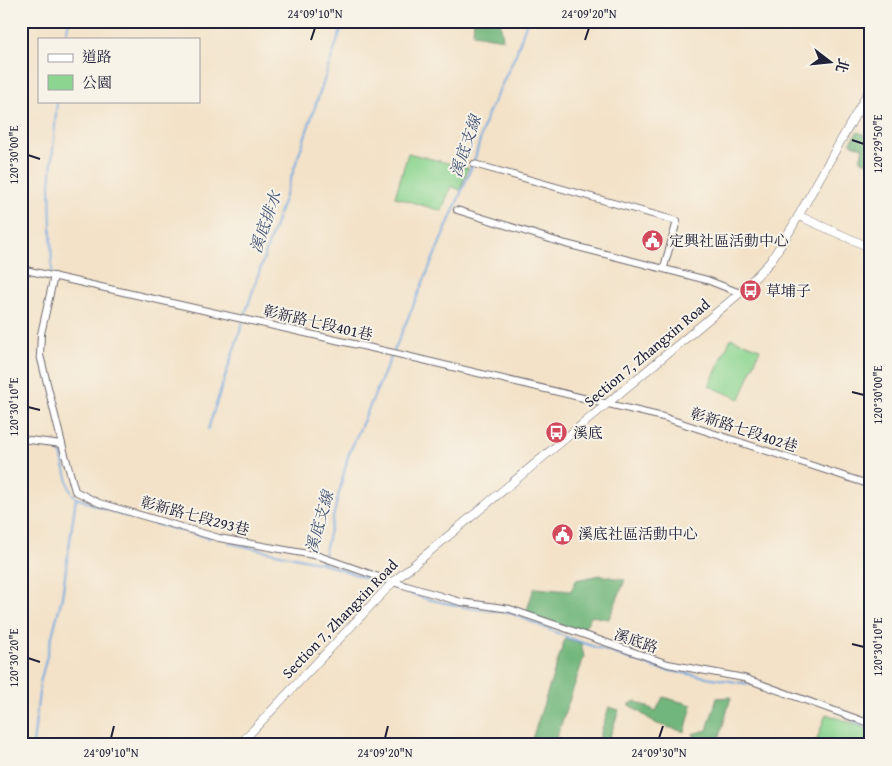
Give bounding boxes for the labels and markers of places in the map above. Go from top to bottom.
public building icon: 定興社區活動中心 [641,229,665,253]
place label: 定興社區活動中心 [669,230,789,251]
bus stop icon: 草埔子 [738,279,762,303]
place label: 草埔子 [766,280,811,301]
bus stop icon: 溪底 [545,421,569,445]
place label: 溪底 [573,422,603,443]
public building icon: 溪底社區活動中心 [550,522,574,546]
place label: 溪底社區活動中心 [578,523,698,544]

